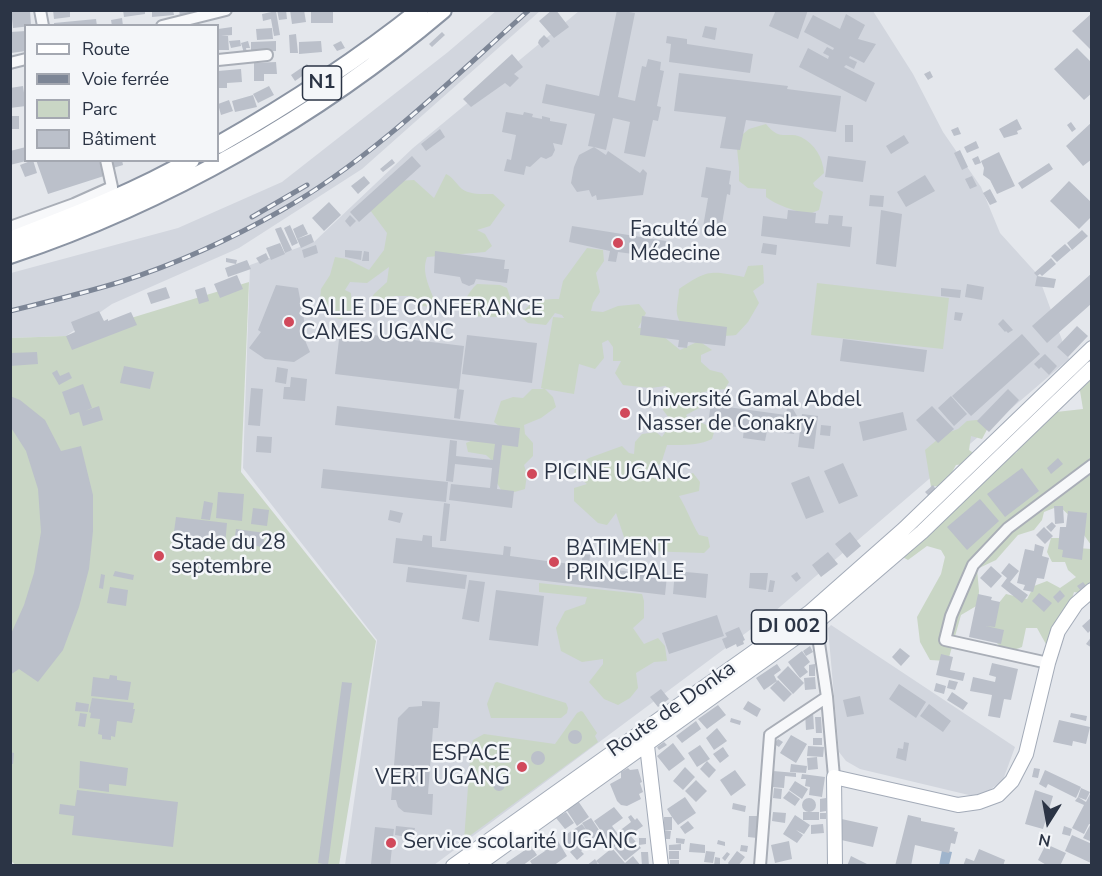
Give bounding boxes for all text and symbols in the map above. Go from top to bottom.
legend [24,24,219,162]
text: Route [82,37,130,61]
road number: N1 [302,66,342,100]
text: Voie ferrée [82,67,169,91]
text: Parc [82,97,117,121]
text: Bâtiment [82,127,156,151]
place label: Faculté de Médecine [630,218,727,268]
marker: Faculté de Médecine [611,236,625,250]
place label: SALLE DE CONFERANCE CAMES UGANC [301,297,543,347]
marker: SALLE DE CONFERANCE CAMES UGANC [282,315,296,329]
place label: Université Gamal Abdel Nasser de Conakry [637,388,861,438]
marker: Université Gamal Abdel Nasser de Conakry [618,406,632,420]
place label: PICINE UGANC [544,461,691,487]
marker: PICINE UGANC [525,467,539,481]
place label: Stade du 28 septembre [171,531,286,581]
place label: BATIMENT PRINCIPALE [566,537,685,587]
marker: Stade du 28 septembre [152,549,166,563]
marker: BATIMENT PRINCIPALE [547,555,561,569]
road number: DI 002 [752,610,826,644]
street label: Route de Donka [603,656,741,764]
place label: ESPACE VERT UGANG [375,742,510,792]
marker: ESPACE VERT UGANG [515,760,529,774]
north arrow [1018,792,1078,852]
text: N [1037,828,1053,852]
place label: Service scolarité UGANC [403,830,637,856]
marker: Service scolarité UGANC [384,836,398,850]

